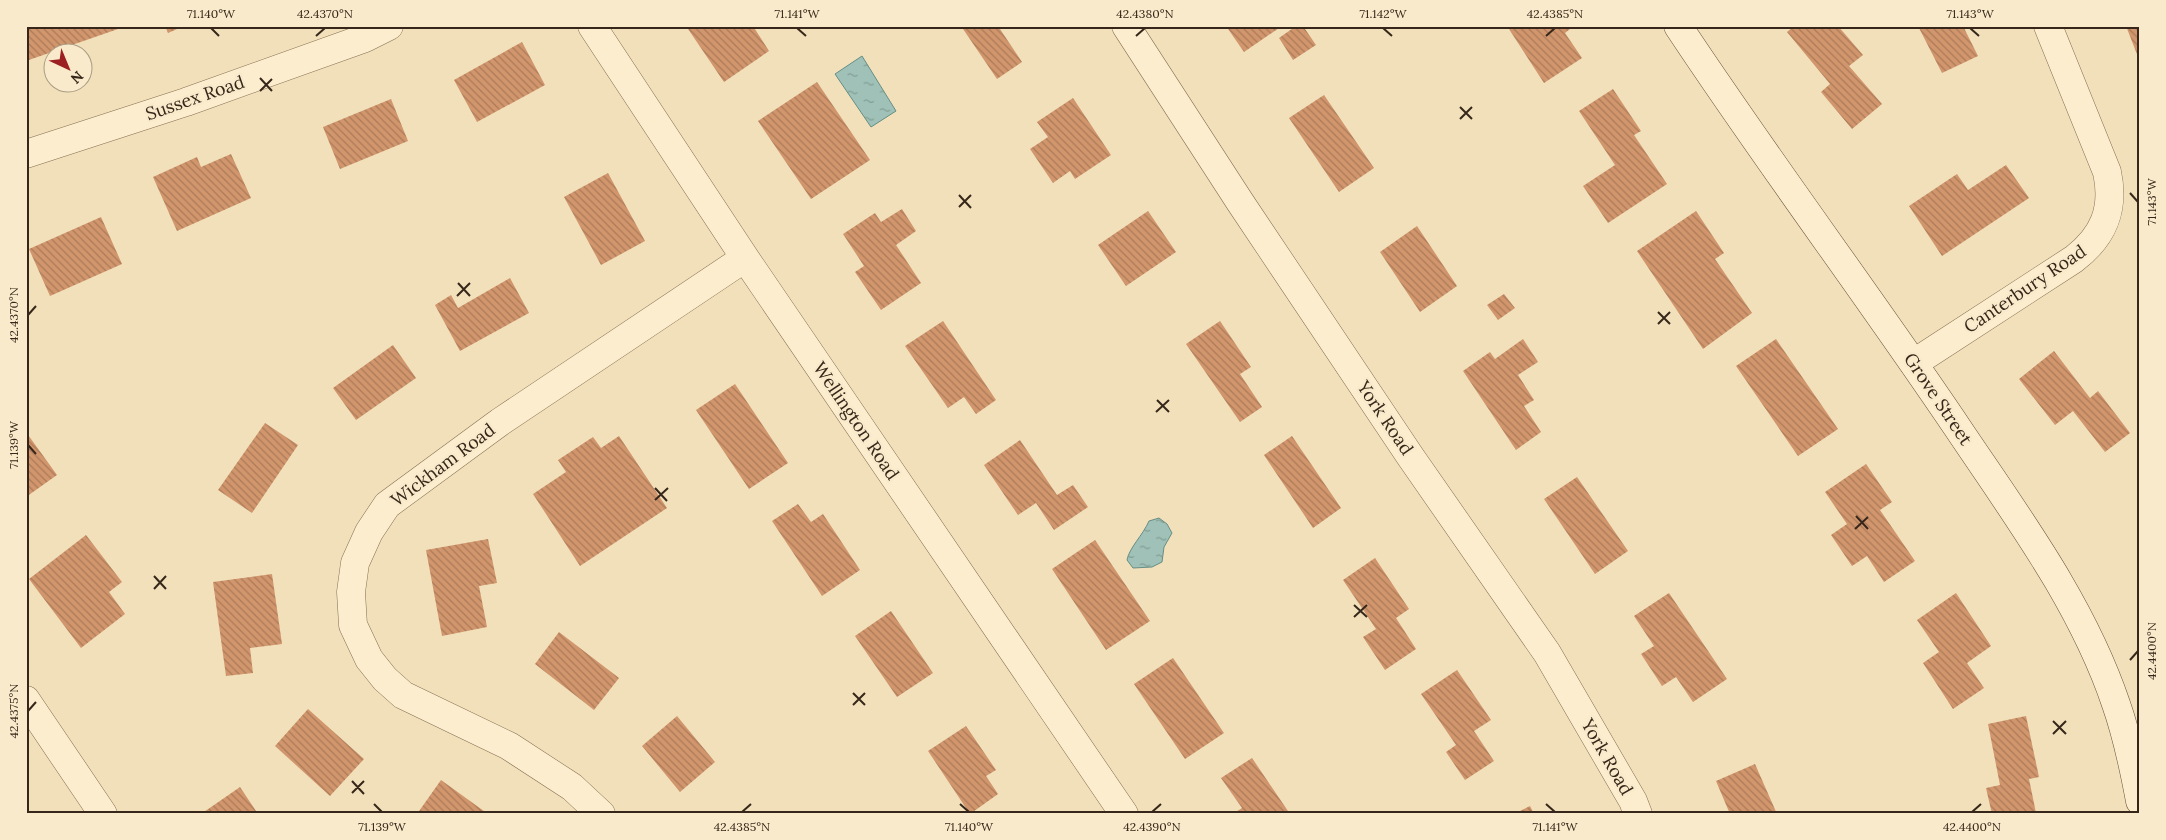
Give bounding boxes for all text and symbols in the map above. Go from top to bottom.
text: 71.140°W [187,6,236,21]
text: 42.4370°N [297,6,353,21]
text: 71.141°W [775,6,820,21]
text: 42.4380°N [1116,6,1174,21]
text: 71.142°W [1360,6,1408,21]
text: 42.4385°N [1527,6,1583,21]
text: 71.143°W [1946,6,1995,21]
north arrow [42,42,92,92]
text: N [67,67,87,88]
street label: Sussex Road [142,70,248,125]
text: 71.143°W [2144,177,2159,226]
street label: Canterbury Road [1959,239,2090,338]
text: 42.4370°N [6,287,21,343]
street label: Grove Street [1899,348,1978,449]
street label: Wellington Road [808,357,905,484]
street label: York Road [1352,375,1419,459]
street label: Wickham Road [386,418,500,511]
text: 71.139°W [6,420,21,469]
text: 42.4400°N [2144,622,2159,680]
text: 42.4375°N [6,684,21,738]
street label: York Road [1576,714,1639,799]
text: 71.139°W [358,819,407,834]
text: 42.4385°N [714,819,770,834]
text: 71.140°W [945,819,994,834]
text: 42.4390°N [1123,819,1181,834]
text: 71.141°W [1533,819,1578,834]
text: 42.4400°N [1943,819,2001,834]

